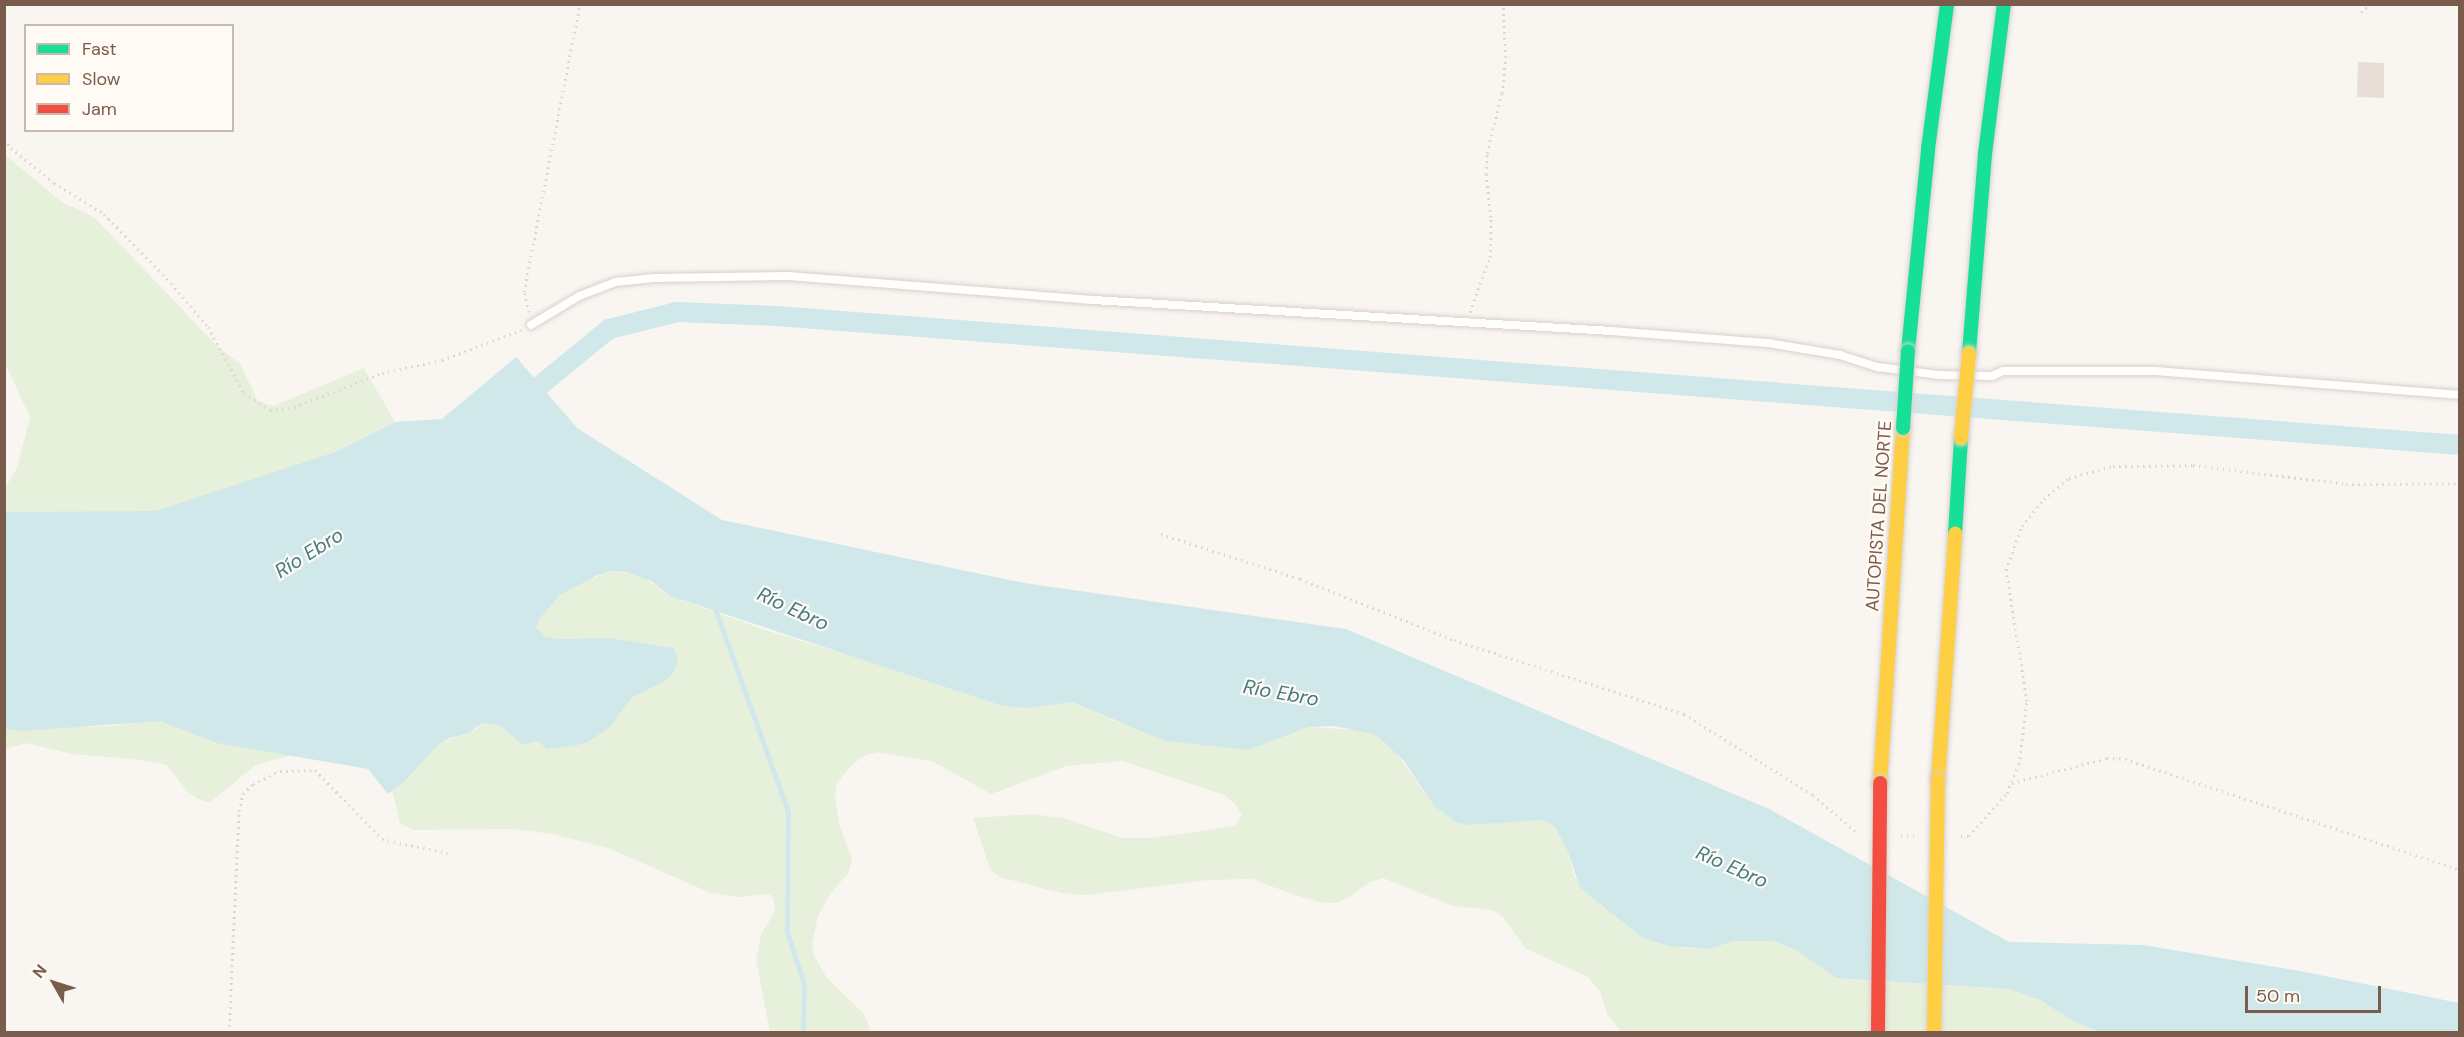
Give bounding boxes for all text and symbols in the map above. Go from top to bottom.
legend [24,24,234,132]
text: Fast [82,37,117,61]
text: Slow [82,67,121,91]
text: Jam [82,97,117,121]
street label: AUTOPISTA DEL NORTE [1862,420,1896,612]
water label: Río Ebro [270,523,348,583]
water label: Río Ebro [753,582,833,636]
water label: Río Ebro [1241,675,1321,711]
water label: Río Ebro [1692,841,1772,893]
north arrow [24,953,84,1013]
text: N [28,960,51,983]
scale bar [2248,974,2384,1012]
text: 50 m [2256,984,2300,1008]

